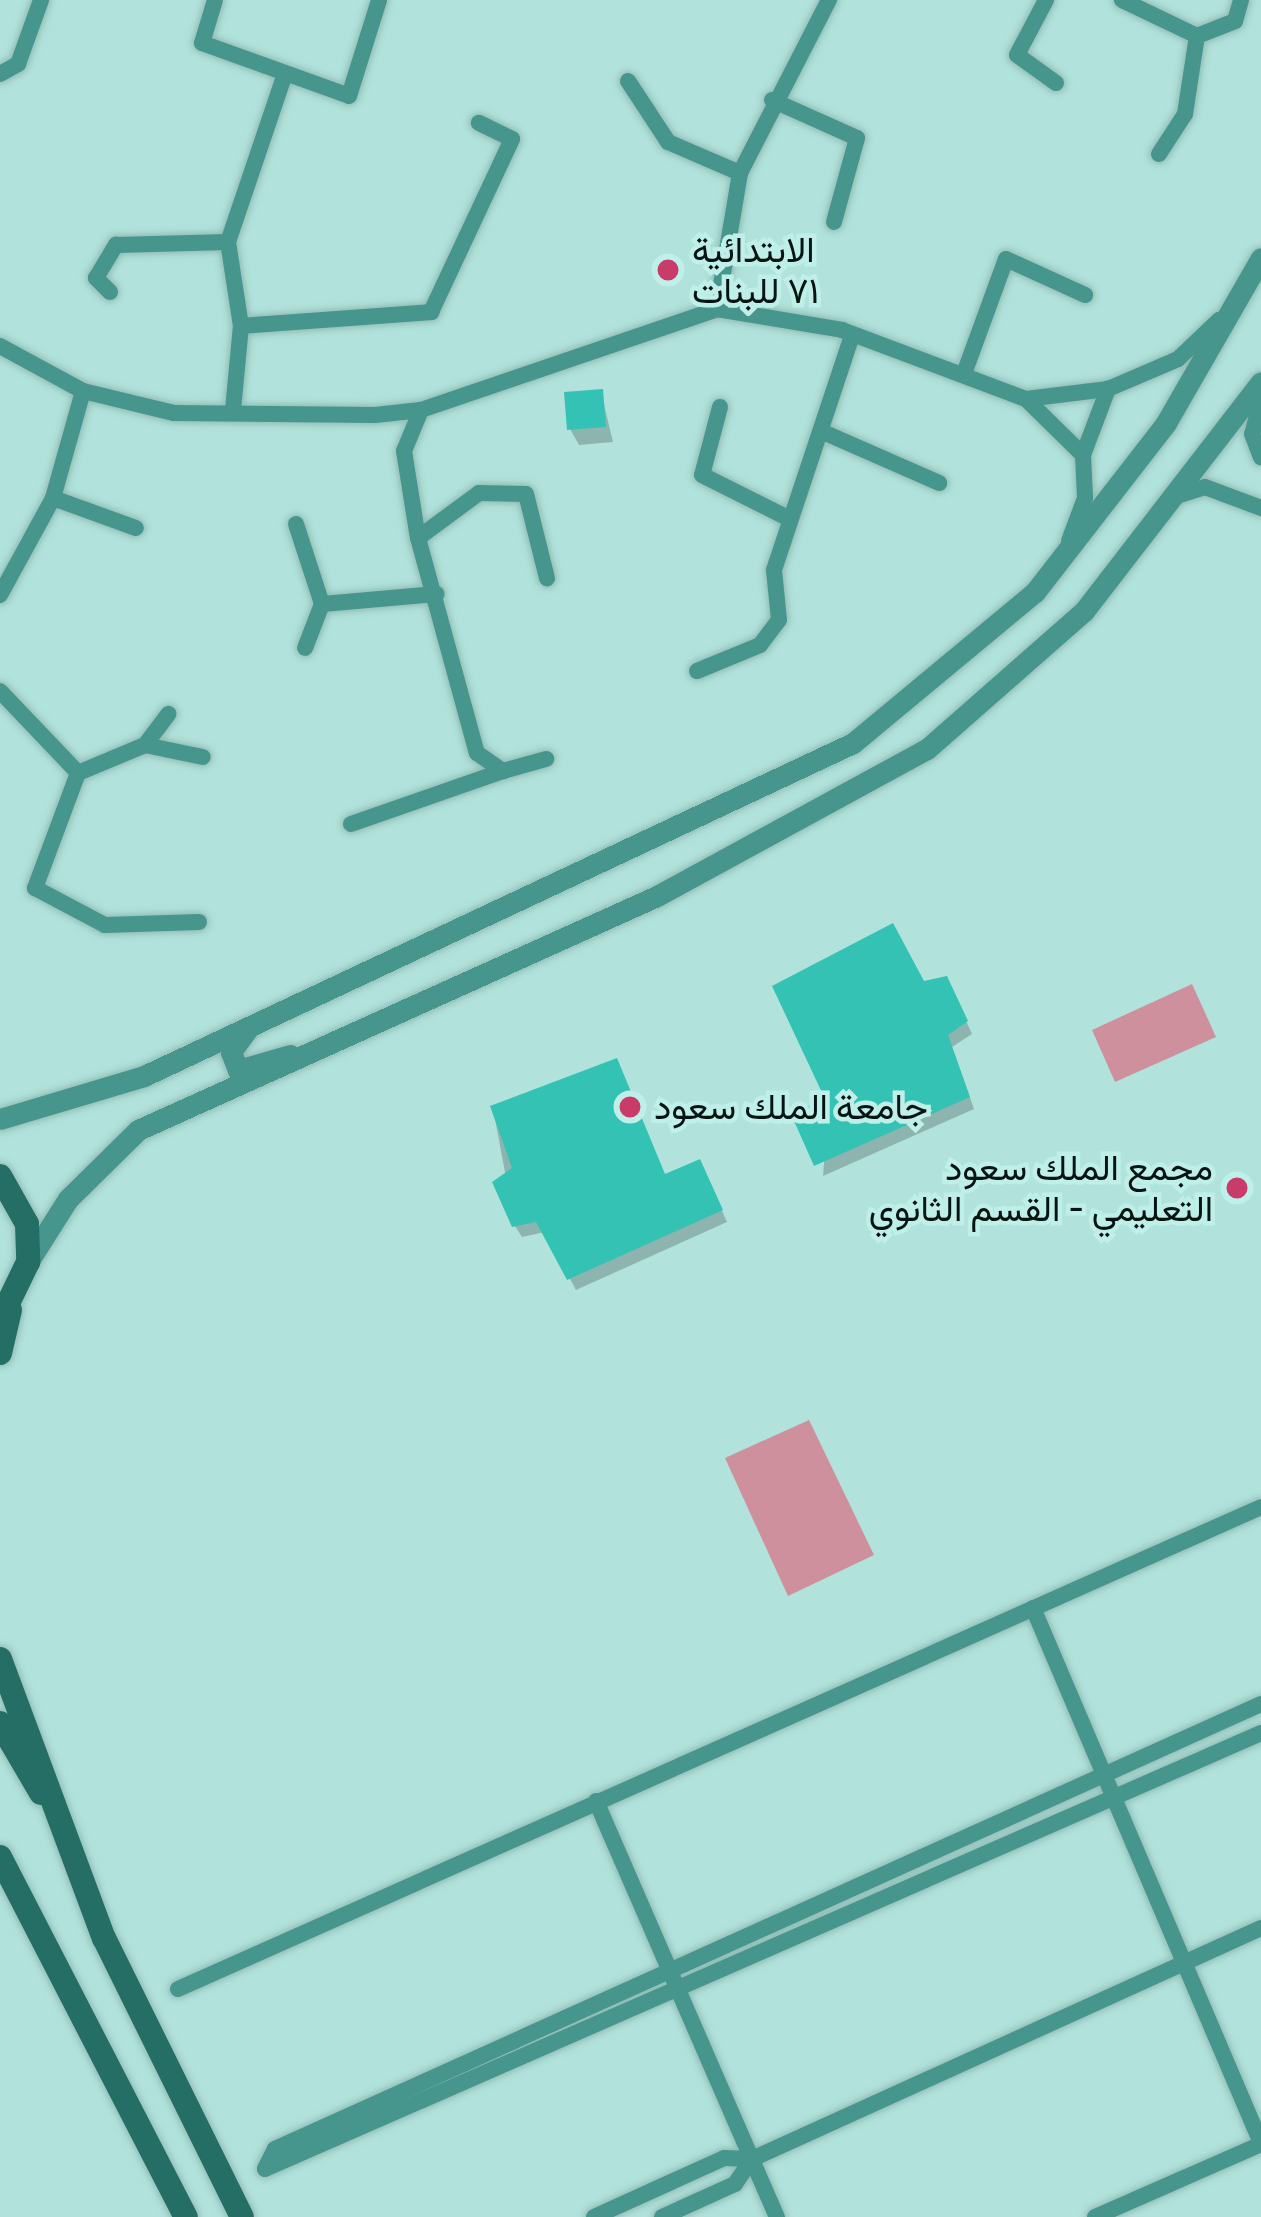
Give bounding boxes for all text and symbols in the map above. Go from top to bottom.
place label: الابتدائية ٧١ للبنات [692,227,819,312]
marker: الابتدائية ٧١ للبنات [655,257,681,283]
place label: جامعة الملك سعود [654,1085,928,1129]
marker: جامعة الملك سعود [617,1094,643,1120]
place label: مجمع الملك سعود التعليمي - القسم الثانوي [869,1145,1213,1230]
marker: مجمع الملك سعود التعليمي - القسم الثانوي [1224,1175,1250,1201]

